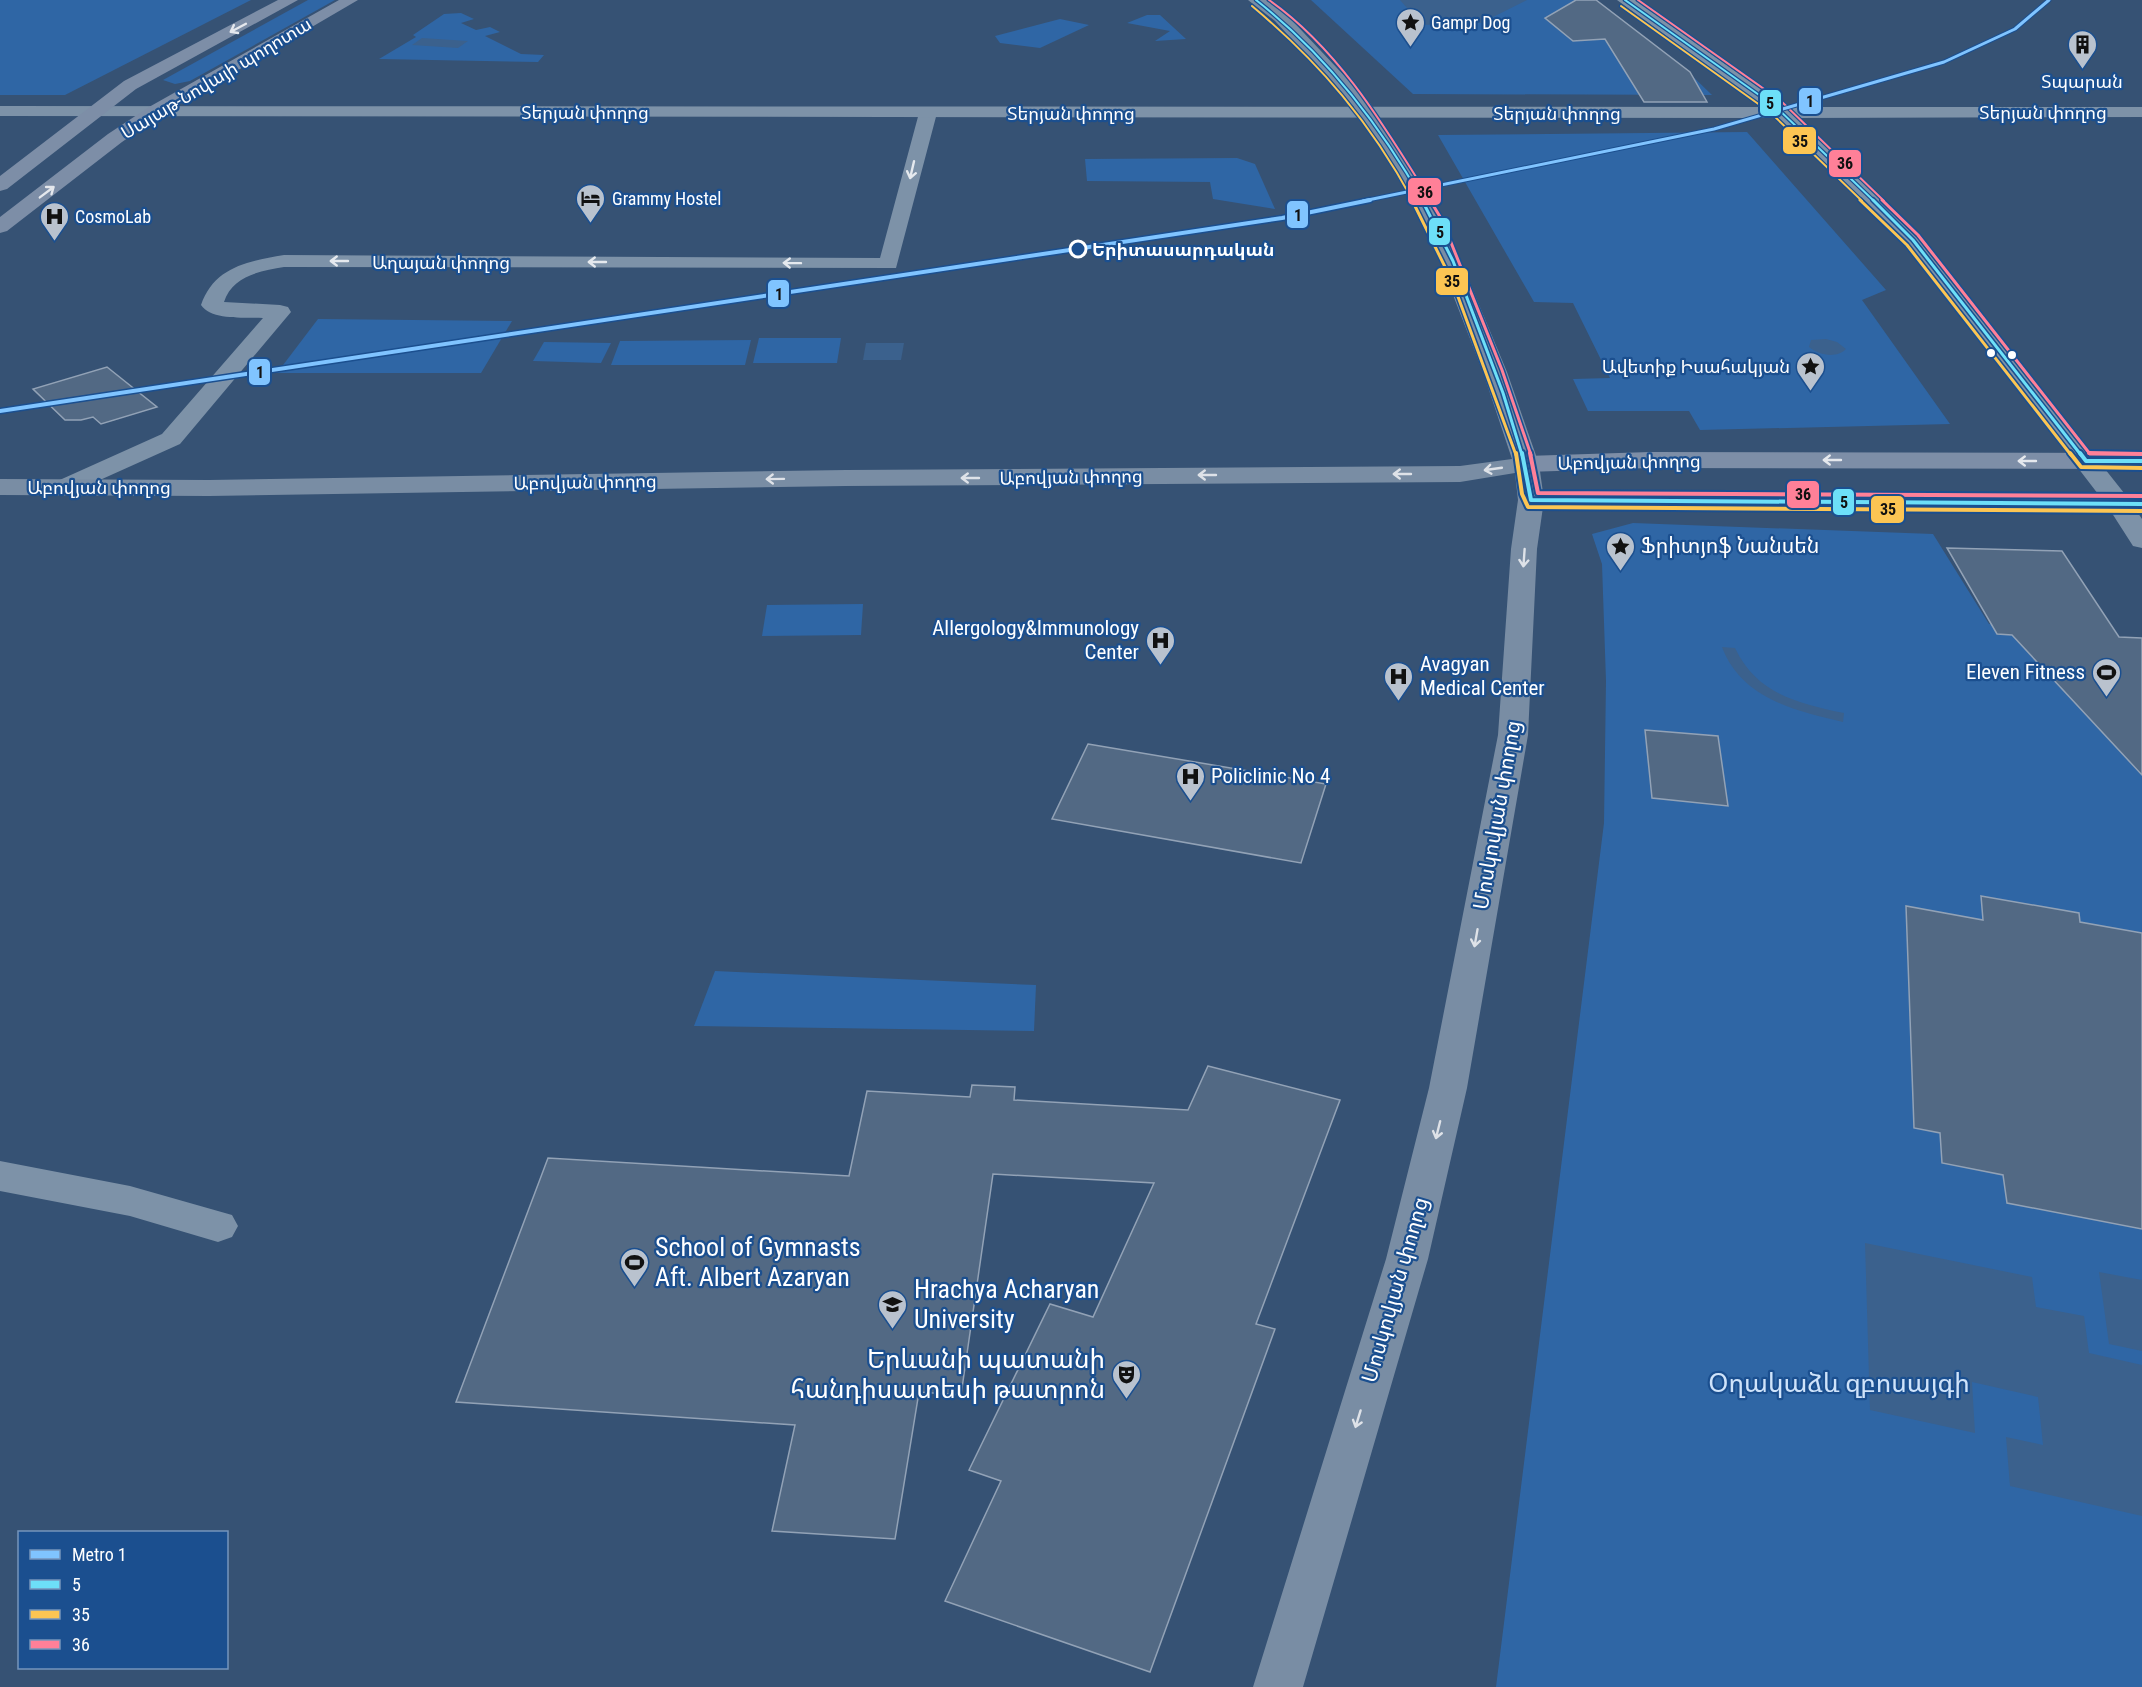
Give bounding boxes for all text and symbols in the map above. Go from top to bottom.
place icon: Gampr Dog [1394,6,1426,48]
place label: Gampr Dog [1431,12,1511,33]
street label: Սայաթ-Նովայի պողոտա [117,13,315,143]
one-way arrow [230,22,248,34]
building icon: Տպարան [2066,28,2098,70]
place label: Տպարան [2041,71,2123,92]
line badge: 1 [1798,87,1822,115]
line badge: 5 [1759,89,1782,117]
text: 1 [1806,92,1814,111]
text: 5 [1766,94,1774,113]
street label: Տերյան փողոց [521,102,649,123]
street label: Տերյան փողոց [1979,102,2107,123]
street label: Տերյան փողոց [1007,103,1135,124]
street label: Տերյան փողոց [1493,103,1621,124]
line badge: 35 [1782,126,1817,155]
text: 35 [1792,132,1808,151]
line badge: 36 [1828,149,1862,178]
text: 36 [1837,154,1853,173]
one-way arrow [906,160,918,179]
line badge: 36 [1407,177,1442,206]
hotel icon: Grammy Hostel [575,182,607,224]
text: 36 [1417,183,1433,202]
one-way arrow [38,185,54,198]
place label: Grammy Hostel [612,188,721,209]
hospital icon: CosmoLab [38,200,70,242]
line badge: 1 [1286,200,1309,229]
place label: CosmoLab [75,206,151,227]
text: 1 [1294,206,1302,225]
line badge: 5 [1428,217,1451,246]
text: 5 [1436,223,1444,242]
place label: Երիտասարդական [1092,239,1275,260]
marker: Երիտասարդական [1069,240,1087,258]
street label: Աղայան փողոց [372,252,510,273]
one-way arrow [329,255,349,267]
one-way arrow [587,256,607,268]
one-way arrow [782,257,802,269]
line badge: 35 [1435,267,1469,296]
text: 35 [1444,272,1460,291]
line badge: 1 [767,279,790,308]
text: 1 [775,285,783,304]
unlabelled marker [1985,347,1997,359]
unlabelled marker [2006,349,2018,361]
place icon: Ավետիք Իսահակյան [1795,350,1827,392]
place label: Ավետիք Իսահակյան [1602,356,1790,377]
line badge: 1 [248,358,271,386]
text: 1 [256,363,264,382]
street label: Աբովյան փողոց [1557,450,1701,474]
one-way arrow [1823,454,1843,466]
one-way arrow [2018,455,2038,467]
one-way arrow [1484,464,1503,475]
street label: Աբովյան փողոց [999,465,1143,489]
one-way arrow [1392,468,1412,480]
one-way arrow [1197,469,1217,481]
street label: Աբովյան փողոց [513,470,657,494]
one-way arrow [960,472,980,483]
one-way arrow [765,474,785,485]
street label: Աբովյան փողոց [27,477,171,498]
line badge: 36 [1786,480,1820,509]
text: 36 [1795,485,1811,504]
line badge: 5 [1832,488,1855,516]
text: 5 [1840,493,1848,512]
line badge: 35 [1870,495,1905,524]
text: 35 [1880,500,1896,519]
place icon: Ֆրիտյոֆ Նանսեն [1604,530,1636,572]
place label: Ֆրիտյոֆ Նանսեն [1641,534,1819,558]
one-way arrow [1518,548,1529,568]
place label: Allergology&Immunology Center [932,616,1139,664]
hospital icon: Allergology&Immunology Center [1144,624,1176,666]
place label: Avagyan Medical Center [1420,652,1545,700]
sports icon: Eleven Fitness [2090,656,2122,698]
hospital icon: Avagyan Medical Center [1383,660,1415,702]
place label: Eleven Fitness [1966,660,2085,684]
street label: Մոսկովյան փողոց [1469,718,1525,912]
hospital icon: Policlinic No 4 [1174,760,1206,802]
place label: Policlinic No 4 [1211,764,1330,788]
one-way arrow [1470,928,1481,948]
one-way arrow [1431,1120,1443,1139]
street label: Մոսկովյան փողոց [1357,1195,1433,1385]
place label: School of Gymnasts Aft. Albert Azaryan [655,1232,861,1292]
sports icon: School of Gymnasts Aft. Albert Azaryan [618,1246,650,1288]
place label: Hrachya Acharyan University [914,1274,1099,1334]
school or university icon: Hrachya Acharyan University [877,1288,909,1330]
place label: Երևանի պատանի հանդիսատեսի թատրոն [790,1344,1105,1404]
theatre icon: Երևանի պատանի հանդիսատեսի թատրոն [1110,1358,1142,1400]
park label: Օղակաձև զբոսայգի [1708,1368,1970,1398]
one-way arrow [1352,1409,1363,1428]
legend [18,1531,228,1669]
text: Metro 1 [72,1544,127,1565]
text: 5 [72,1574,81,1595]
text: 35 [72,1604,90,1625]
text: 36 [72,1634,90,1655]

